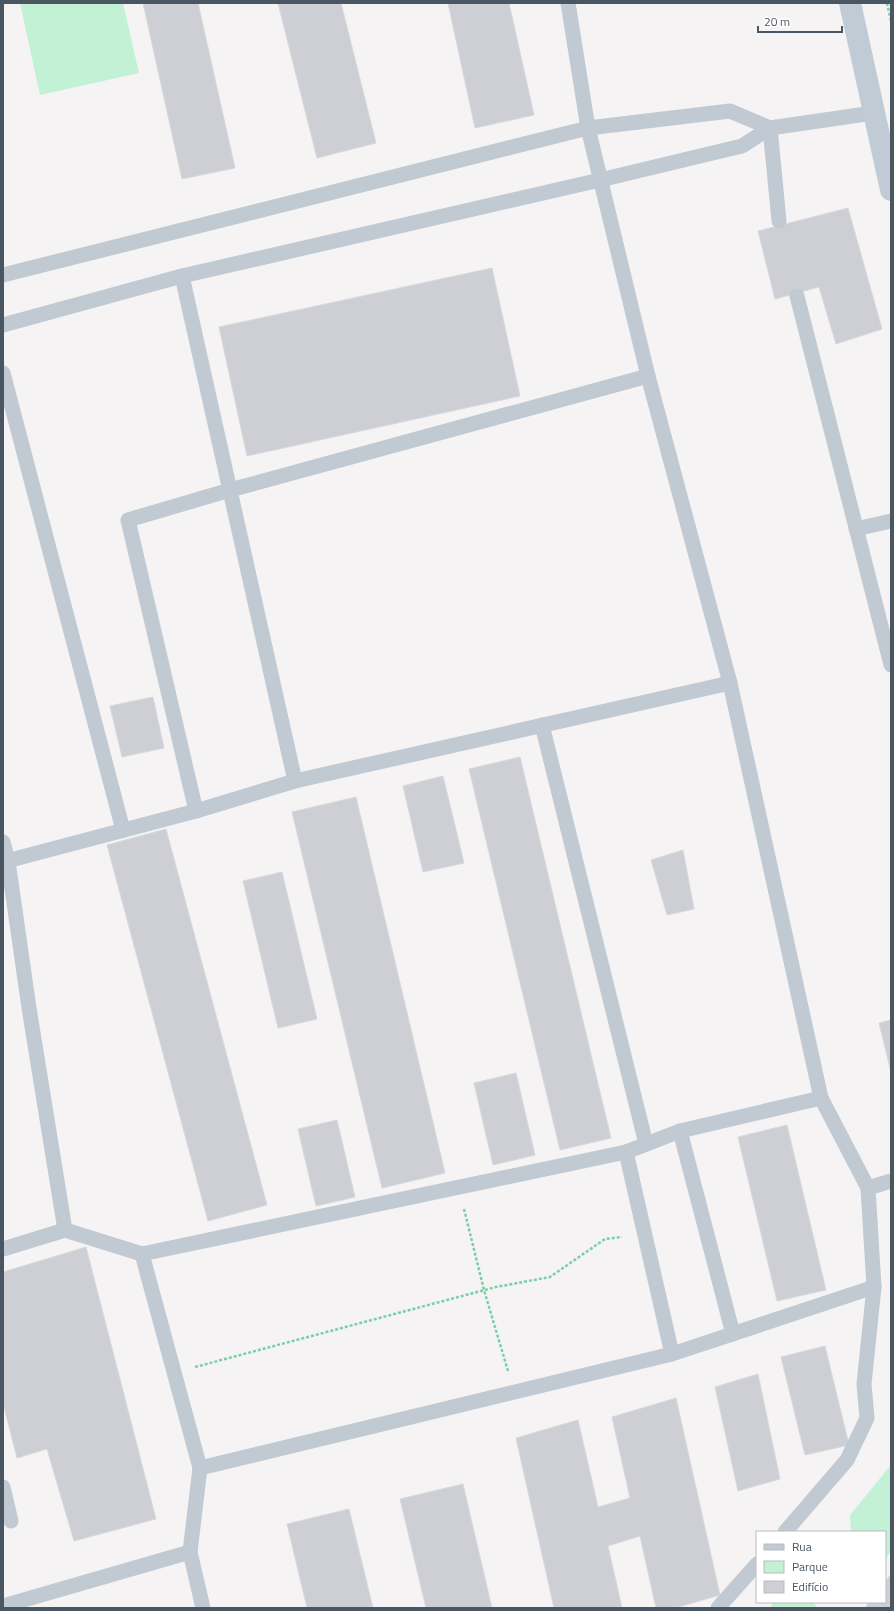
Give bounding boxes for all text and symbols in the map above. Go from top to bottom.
scale bar [758,8,842,34]
text: 20 m [764,12,790,31]
legend [756,1531,886,1603]
text: Rua [792,1537,812,1556]
text: Parque [792,1557,828,1576]
text: Edifício [792,1577,828,1596]

